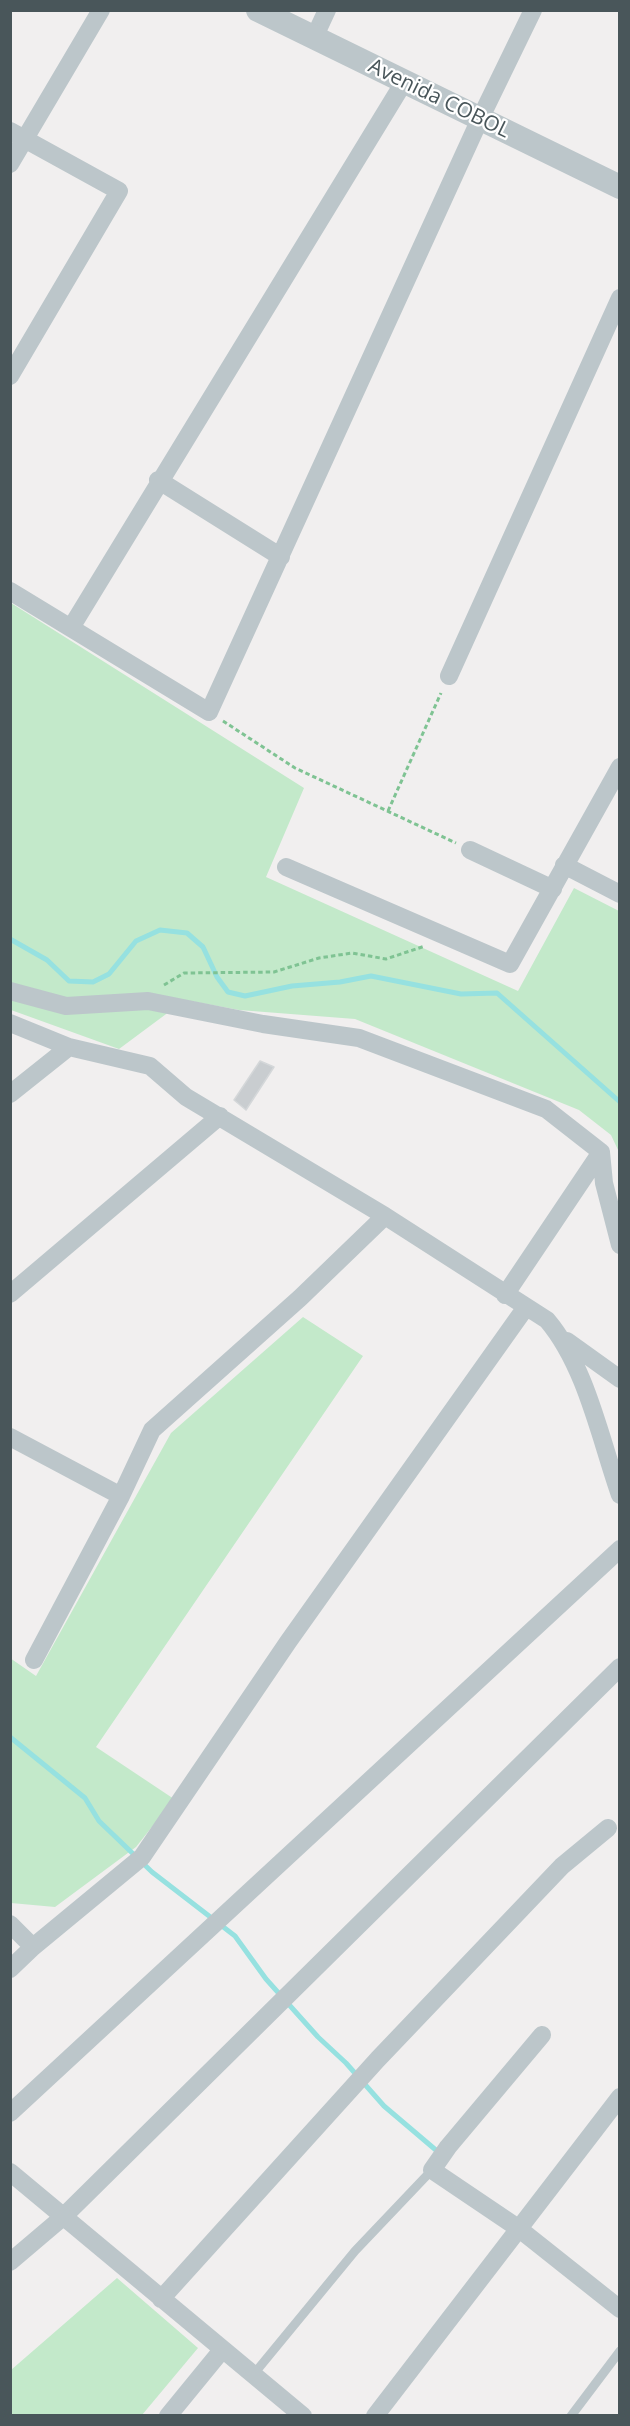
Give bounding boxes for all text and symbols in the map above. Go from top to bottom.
street label: Avenida COBOL [364,54,514,144]

